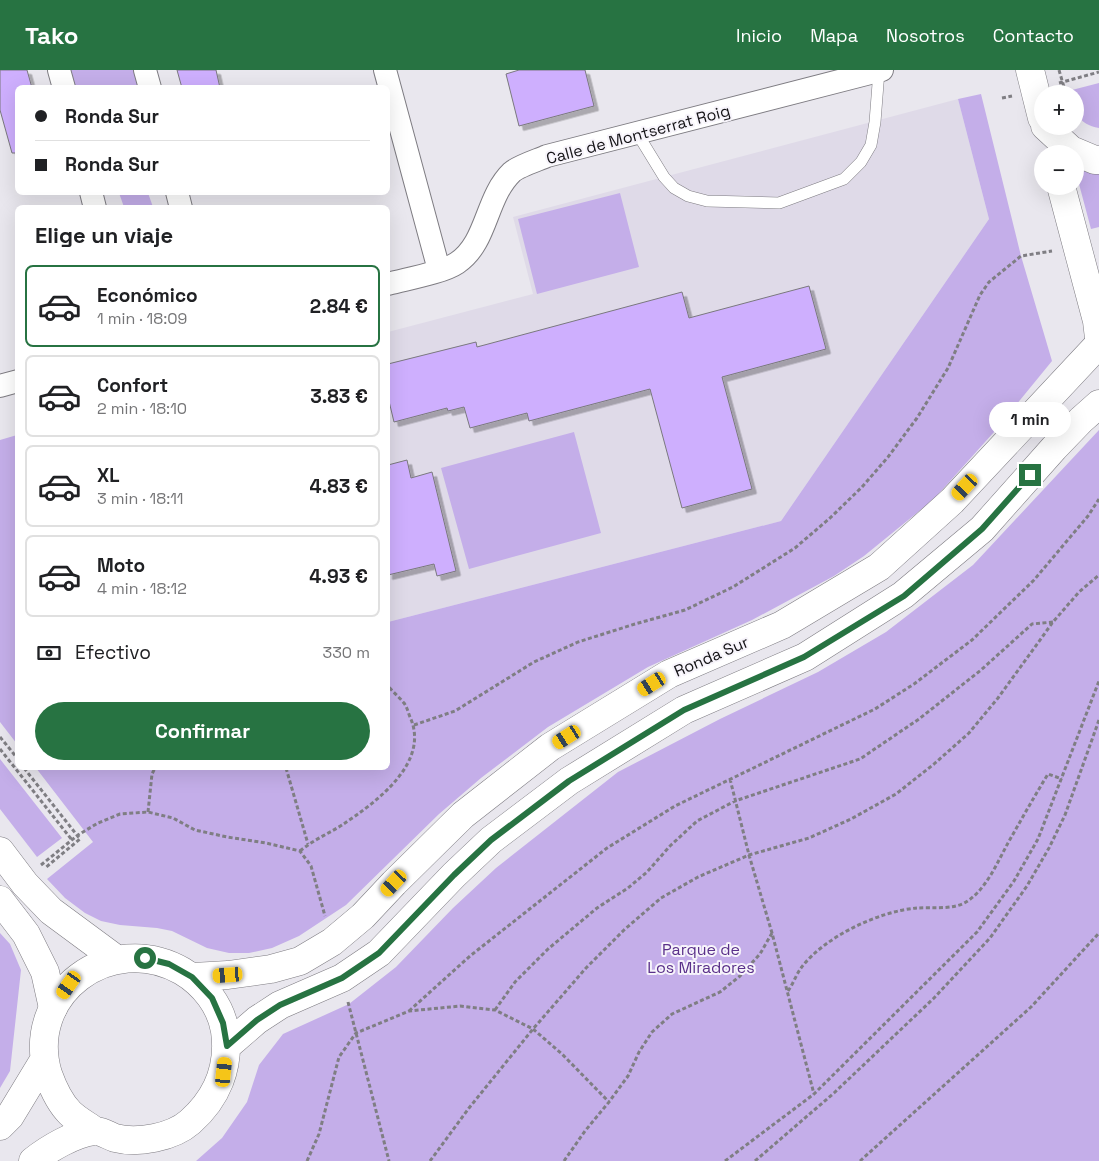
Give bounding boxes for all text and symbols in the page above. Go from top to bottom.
text: Tako [25,20,78,51]
text: Inicio [736,24,782,47]
text: Mapa [810,24,858,47]
text: Nosotros [886,24,965,47]
text: Contacto [993,24,1074,47]
map controls [1034,85,1084,195]
button: + [1034,85,1084,135]
street label: Calle de Montserrat Roig [544,100,732,169]
text: Ronda Sur [65,104,159,129]
button: − [1034,145,1084,195]
text: Ronda Sur [65,152,159,177]
text: Elige un viaje [35,221,173,249]
text: Económico [97,283,198,308]
icon: car [37,284,82,329]
text: 2.84 € [310,294,368,319]
text: 1 min · 18:09 [97,308,187,329]
text: Confort [97,373,168,398]
icon: car [37,374,82,419]
text: 3.83 € [310,384,368,409]
text: 2 min · 18:10 [97,398,187,419]
callout: 1 min [989,402,1071,438]
text: 1 min [1010,409,1050,430]
text: XL [97,463,120,488]
icon: car [37,464,82,509]
route end [1019,464,1041,486]
car [949,471,980,503]
text: 4.83 € [310,474,368,499]
text: 3 min · 18:11 [97,488,184,509]
text: Moto [97,553,145,578]
icon: car [37,554,82,599]
text: 4.93 € [309,564,368,589]
text: 4 min · 18:12 [97,578,187,599]
street label: Ronda Sur [671,631,752,682]
icon: cash [35,639,63,667]
text: Efectivo [75,640,151,665]
text: 330 m [323,642,370,663]
car [635,670,668,698]
button: Confirmar [35,702,370,760]
car [550,723,583,751]
car [378,867,409,899]
park label: Parque de Los Miradores [647,939,755,978]
route start [134,947,156,969]
car [212,966,243,984]
car [54,968,83,1002]
car [214,1056,233,1088]

